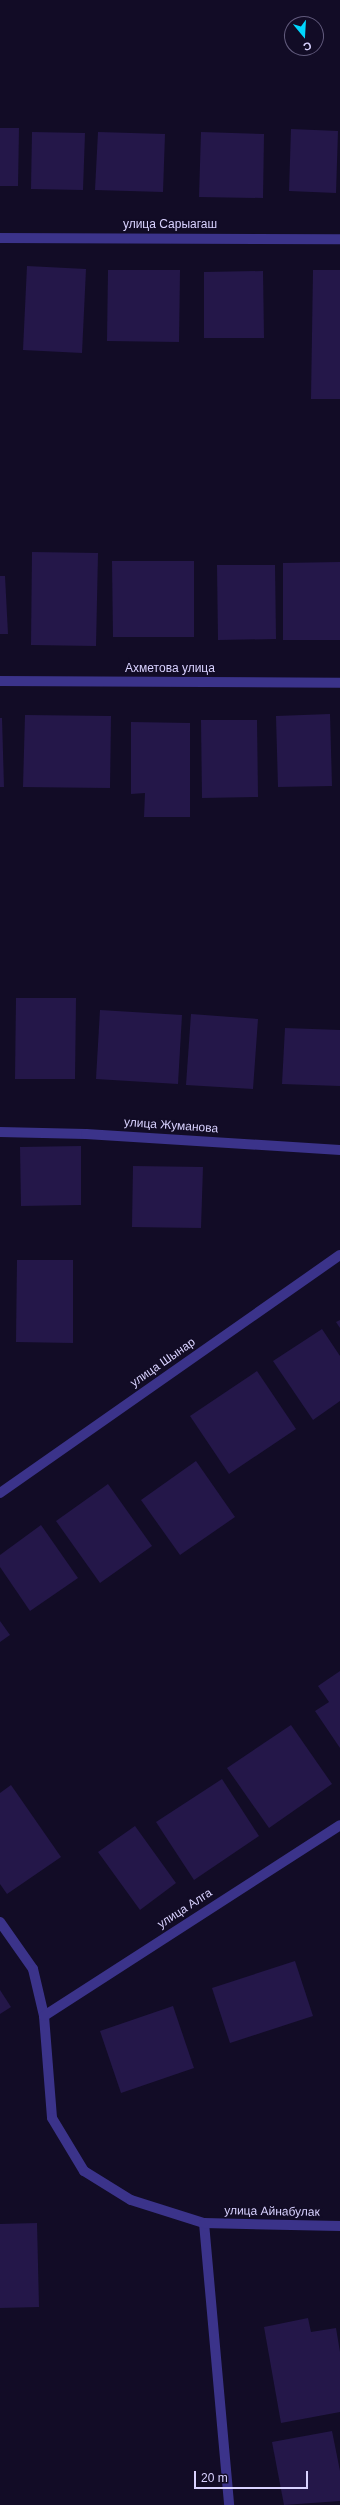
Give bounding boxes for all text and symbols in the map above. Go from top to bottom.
north arrow [284,16,324,56]
text: С [302,40,313,53]
street label: улица Сарыагаш [123,218,217,232]
street label: Ахметова улица [125,662,215,676]
street label: улица Жуманова [123,1116,219,1136]
street label: улица Шынар [128,1335,198,1391]
street label: улица Алга [155,1886,215,1932]
street label: улица Айнабулак [224,2204,320,2220]
scale bar [196,2463,310,2489]
text: 20 m [201,2471,228,2485]

